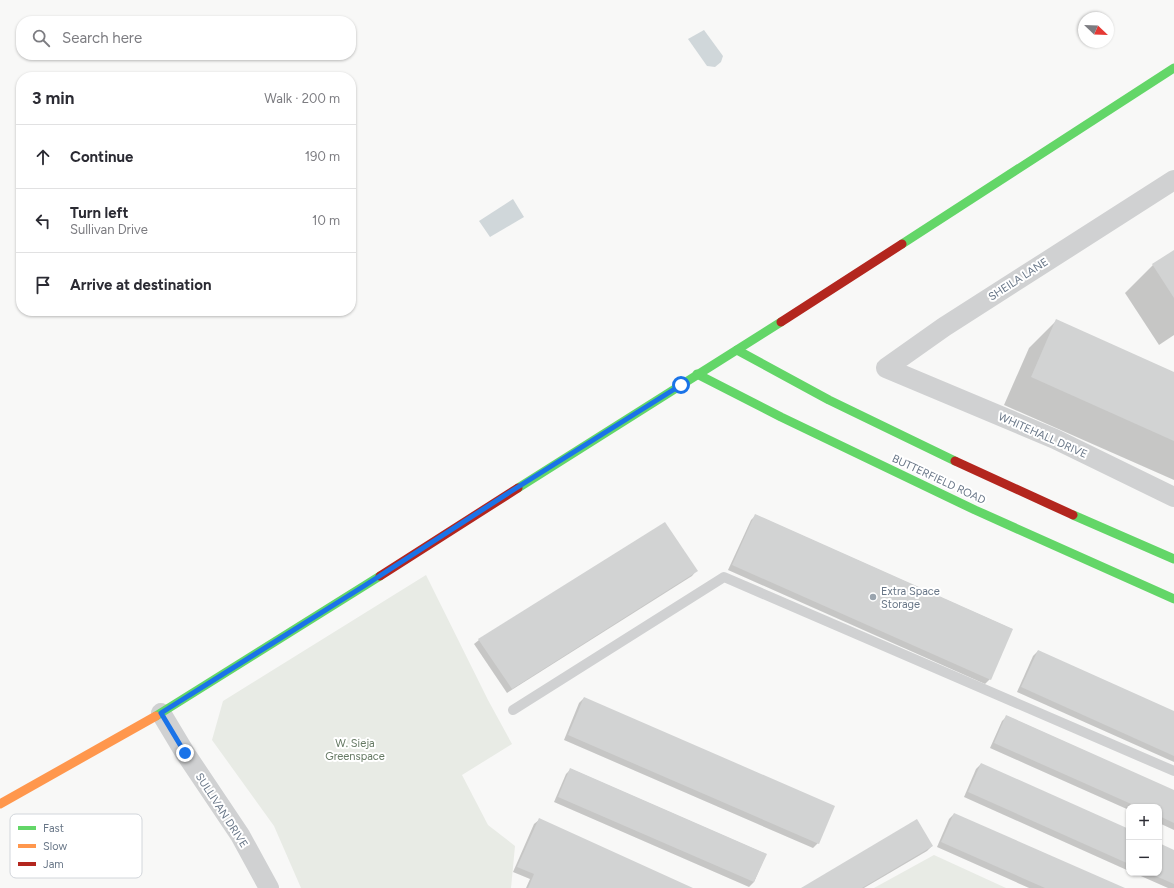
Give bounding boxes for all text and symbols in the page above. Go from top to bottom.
north arrow [1078,12,1114,48]
search box [16,16,356,60]
icon: search [30,27,52,49]
text: Search here [62,29,142,47]
text: 3 min [32,88,74,108]
text: Walk · 200 m [264,91,340,106]
icon: ahead [32,146,54,168]
text: Continue [70,148,133,166]
text: 190 m [305,149,340,164]
text: Turn left [70,204,128,222]
icon: left [32,210,54,232]
text: 10 m [312,213,340,228]
text: Sullivan Drive [70,222,148,237]
street label: SHEILA LANE [986,255,1051,304]
icon: arrive [32,274,54,296]
text: Arrive at destination [70,276,211,294]
route start [672,376,690,394]
street label: WHITEHALL DRIVE [996,410,1089,461]
street label: BUTTERFIELD ROAD [890,452,988,507]
place label: Extra Space Storage [881,585,940,611]
marker: Extra Space Storage [868,592,878,602]
park label: W. Sieja Greenspace [325,737,385,763]
route end [176,744,194,762]
street label: SULLIVAN DRIVE [193,771,251,850]
map controls [1126,804,1162,876]
button: + [1126,804,1162,840]
legend [10,814,142,878]
text: Fast [43,822,64,835]
text: Slow [43,840,67,853]
button: − [1126,840,1162,876]
text: Jam [43,858,64,871]

